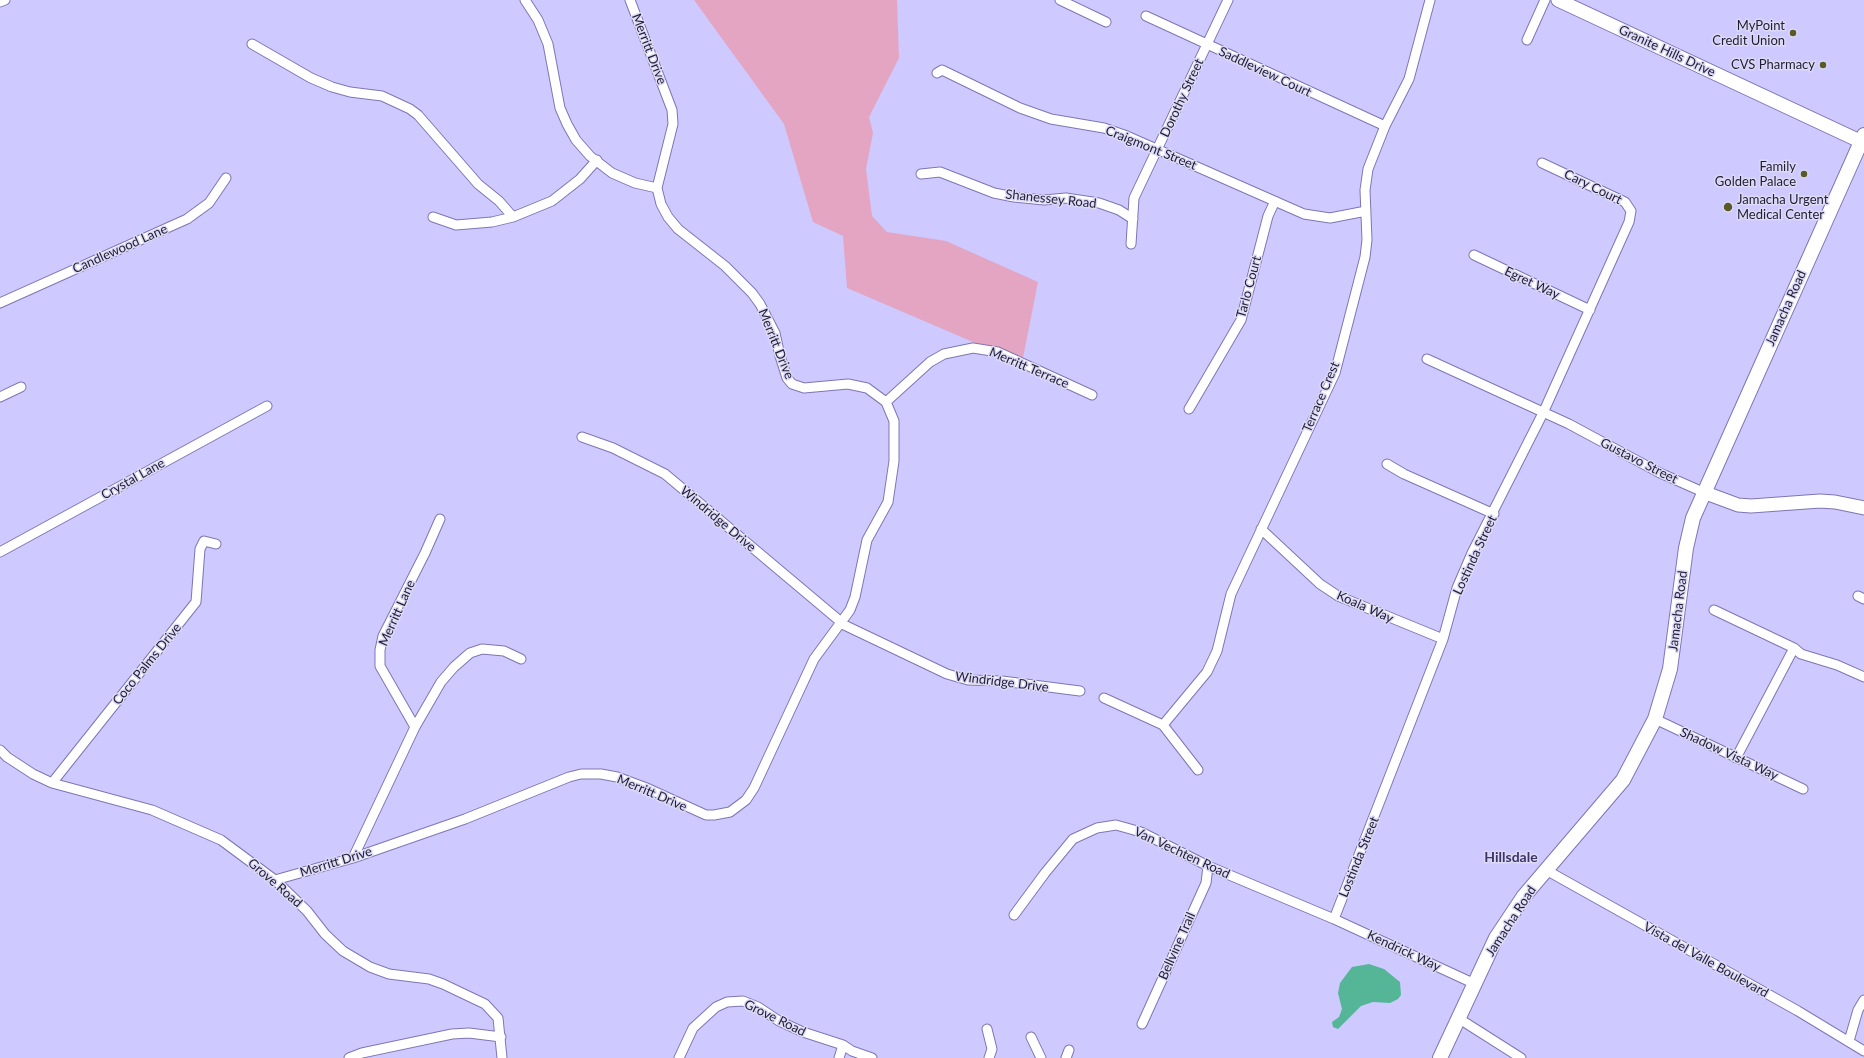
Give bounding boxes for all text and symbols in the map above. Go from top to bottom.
street label: Merritt Drive [628,11,670,87]
place label: MyPoint Credit Union [1712,18,1785,49]
street label: Granite Hills Drive [1616,22,1718,80]
marker: MyPoint Credit Union [1788,28,1798,38]
street label: Saddleview Court [1216,44,1314,100]
street label: Dorothy Street [1157,56,1207,140]
place label: CVS Pharmacy [1731,57,1815,73]
marker: CVS Pharmacy [1818,60,1828,70]
street label: Craigmont Street [1103,123,1199,173]
place label: Family Golden Palace [1715,159,1796,190]
street label: Cary Court [1562,166,1624,208]
marker: Family Golden Palace [1799,169,1809,179]
street label: Shanessey Road [1005,186,1097,212]
place label: Jamacha Urgent Medical Center [1737,192,1828,223]
marker: Jamacha Urgent Medical Center [1722,201,1734,213]
street label: Candlewood Lane [70,221,170,277]
street label: Tarlo Court [1233,254,1265,320]
street label: Egret Way [1502,263,1562,303]
street label: Jamacha Road [1762,268,1810,348]
street label: Merritt Drive [755,307,797,381]
street label: Merritt Terrace [987,344,1071,392]
street label: Terrace Crest [1299,359,1343,435]
street label: Gustavo Street [1598,435,1680,487]
street label: Crystal Lane [98,455,168,503]
street label: Windridge Drive [677,483,759,555]
street label: Lostinda Street [1450,513,1500,597]
street label: Jamacha Road [1665,570,1691,652]
street label: Merritt Lane [375,577,419,649]
street label: Koala Way [1334,588,1396,626]
street label: Coco Palms Drive [109,620,185,708]
street label: Windridge Drive [954,669,1050,695]
street label: Shadow Vista Way [1677,724,1781,784]
street label: Merritt Drive [615,771,689,815]
street label: Lostinda Street [1336,814,1382,900]
street label: Van Vechten Road [1132,824,1232,882]
street label: Merritt Drive [298,844,374,880]
district label: Hillsdale [1484,849,1538,865]
street label: Grove Road [245,855,305,911]
street label: Jamacha Road [1482,883,1540,959]
street label: Bellvine Trail [1155,910,1199,982]
street label: Vista del Valle Boulevard [1641,919,1771,1001]
street label: Kendrick Way [1365,927,1443,975]
street label: Grove Road [742,996,808,1040]

